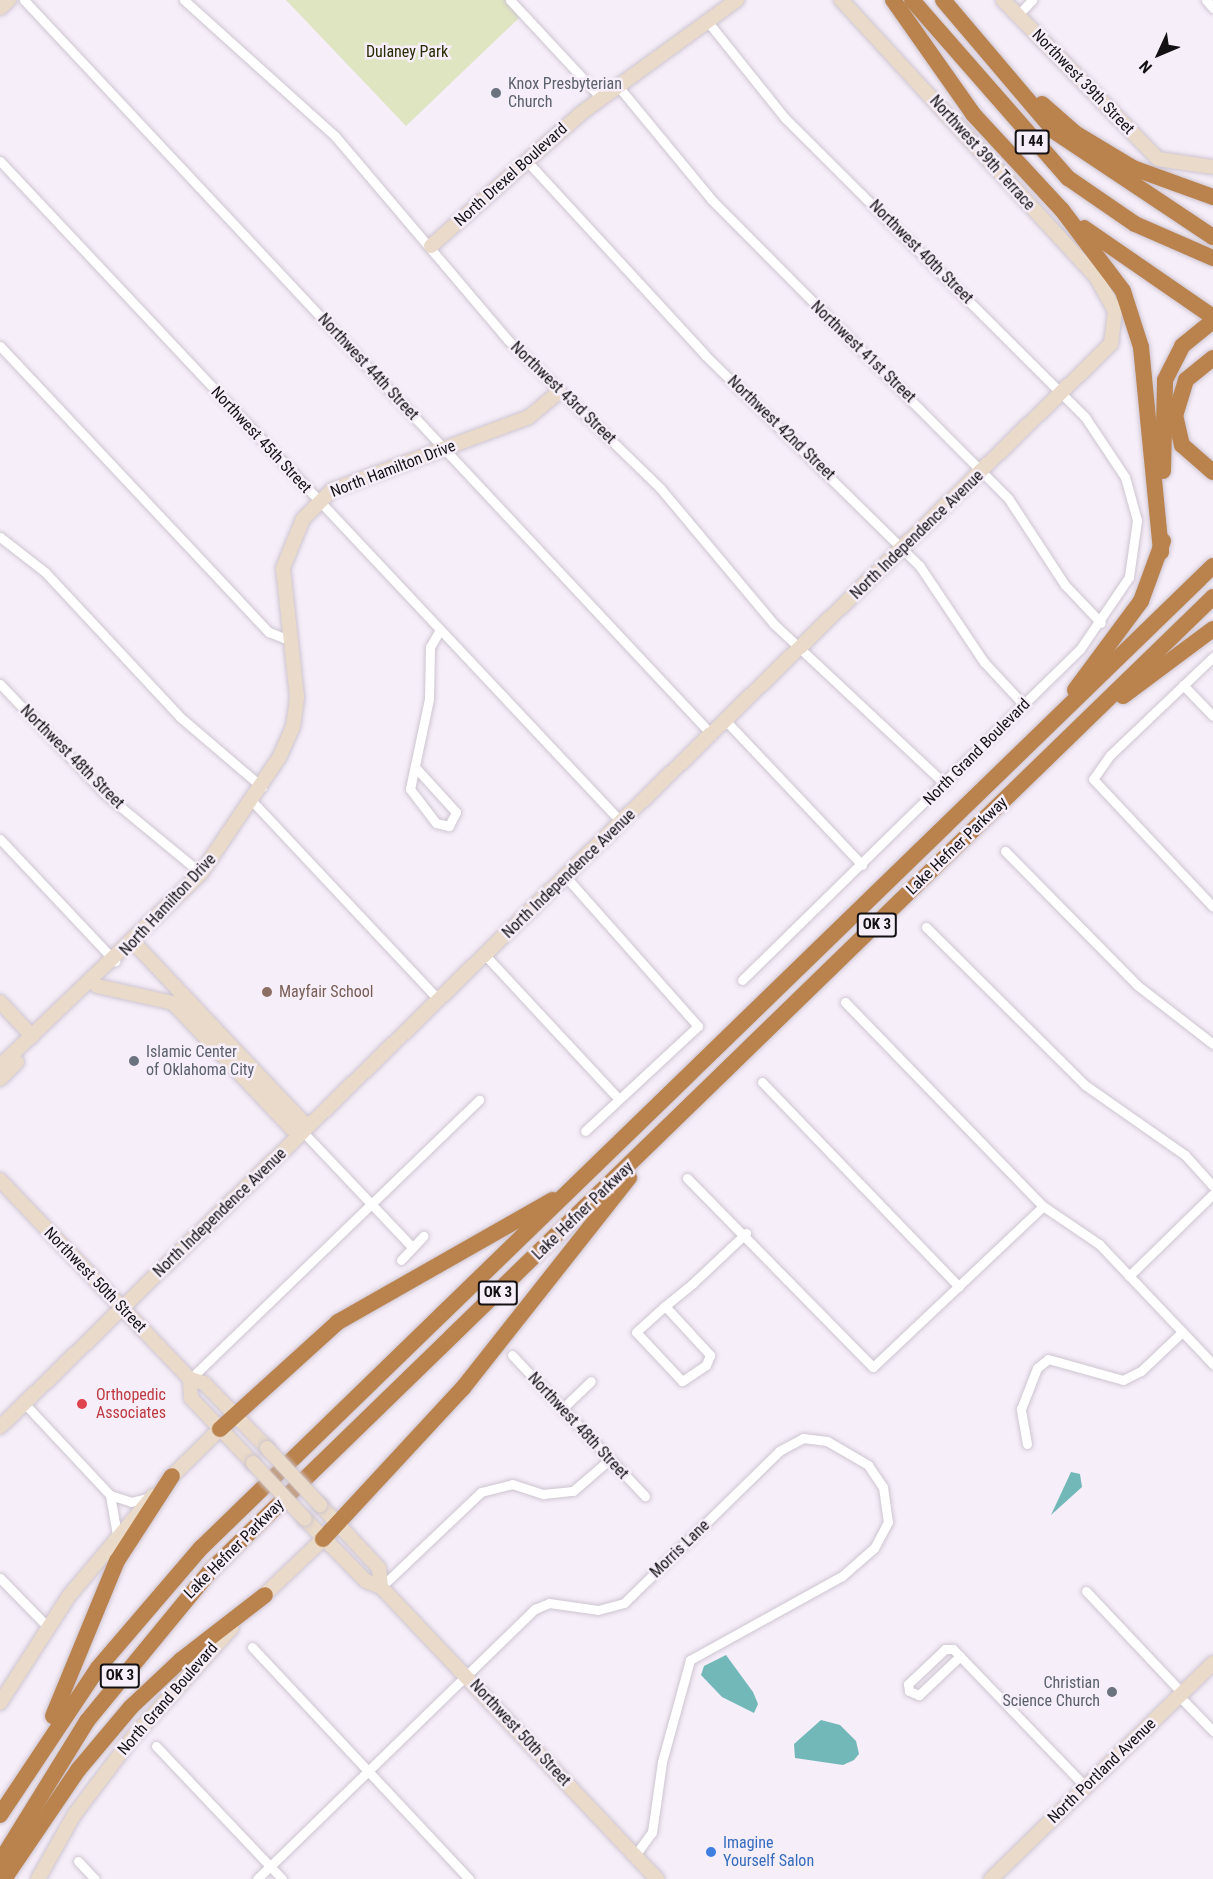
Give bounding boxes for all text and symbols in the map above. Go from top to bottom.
north arrow [1129,24,1189,84]
street label: Northwest 39th Street [1028,25,1138,139]
park label: Dulaney Park [366,42,448,62]
text: N [1135,57,1156,77]
place label: Knox Presbyterian Church [508,74,622,112]
marker: Knox Presbyterian Church [489,86,503,100]
street label: Northwest 39th Terrace [925,91,1039,215]
street label: North Drexel Boulevard [451,119,571,231]
road number: I 44 [1014,130,1050,154]
street label: Northwest 40th Street [865,196,977,308]
street label: Northwest 41st Street [807,297,919,407]
street label: Northwest 44th Street [314,310,422,424]
street label: Northwest 43rd Street [506,338,620,448]
street label: Northwest 42nd Street [723,372,839,484]
street label: Northwest 45th Street [207,383,315,497]
street label: North Hamilton Drive [328,436,458,502]
street label: North Independence Avenue [846,466,988,604]
street label: North Grand Boulevard [920,695,1034,809]
street label: Northwest 48th Street [16,701,128,813]
street label: Lake Hefner Parkway [903,793,1011,899]
street label: North Independence Avenue [498,805,640,943]
street label: North Hamilton Drive [116,850,220,960]
road number: OK 3 [856,913,898,937]
place label: Mayfair School [279,982,373,1002]
marker: Mayfair School [260,985,274,999]
place label: Islamic Center of Oklahoma City [146,1042,254,1080]
marker: Islamic Center of Oklahoma City [127,1054,141,1068]
street label: North Independence Avenue [149,1144,291,1282]
street label: Lake Hefner Parkway [529,1158,637,1264]
street label: Northwest 50th Street [40,1223,150,1337]
road number: OK 3 [477,1281,519,1305]
street label: Northwest 48th Street [524,1369,632,1483]
place label: Orthopedic Associates [96,1385,166,1423]
marker: Orthopedic Associates [73,1395,91,1413]
street label: Lake Hefner Parkway [180,1495,288,1603]
street label: Morris Lane [646,1516,714,1582]
street label: North Grand Boulevard [114,1639,222,1759]
road number: OK 3 [99,1664,141,1688]
place label: Christian Science Church [1002,1673,1100,1711]
street label: Northwest 50th Street [466,1676,574,1790]
marker: Christian Science Church [1105,1685,1119,1699]
street label: North Portland Avenue [1044,1714,1160,1828]
place label: Imagine Yourself Salon [723,1833,814,1871]
marker: Imagine Yourself Salon [704,1845,718,1859]

